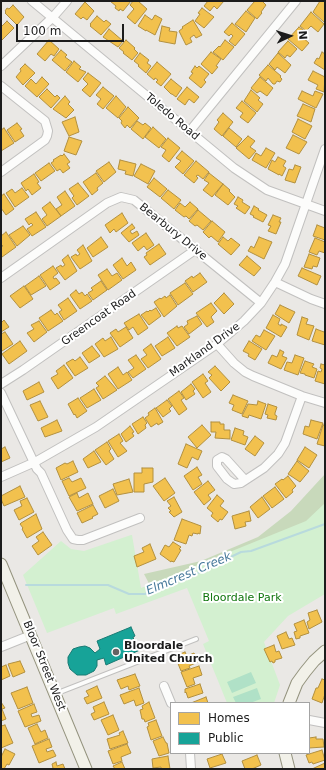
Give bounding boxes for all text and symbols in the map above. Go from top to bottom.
scale bar [18,16,126,42]
north arrow [270,16,310,56]
text: 100 m [23,24,61,38]
text: N [296,30,309,40]
street label: Toledo Road [142,91,202,143]
street label: Bearbury Drive [136,201,210,263]
street label: Greencoat Road [59,287,139,349]
street label: Markland Drive [167,320,243,380]
water label: Elmcrest Creek [144,550,234,598]
park label: Bloordale Park [202,591,282,605]
street label: Bloor Street West [20,619,68,713]
place label: Bloordale United Church [124,639,212,665]
marker: Bloordale United Church [111,647,121,657]
legend [170,702,310,754]
text: Homes [208,711,250,725]
text: Public [208,731,244,745]

